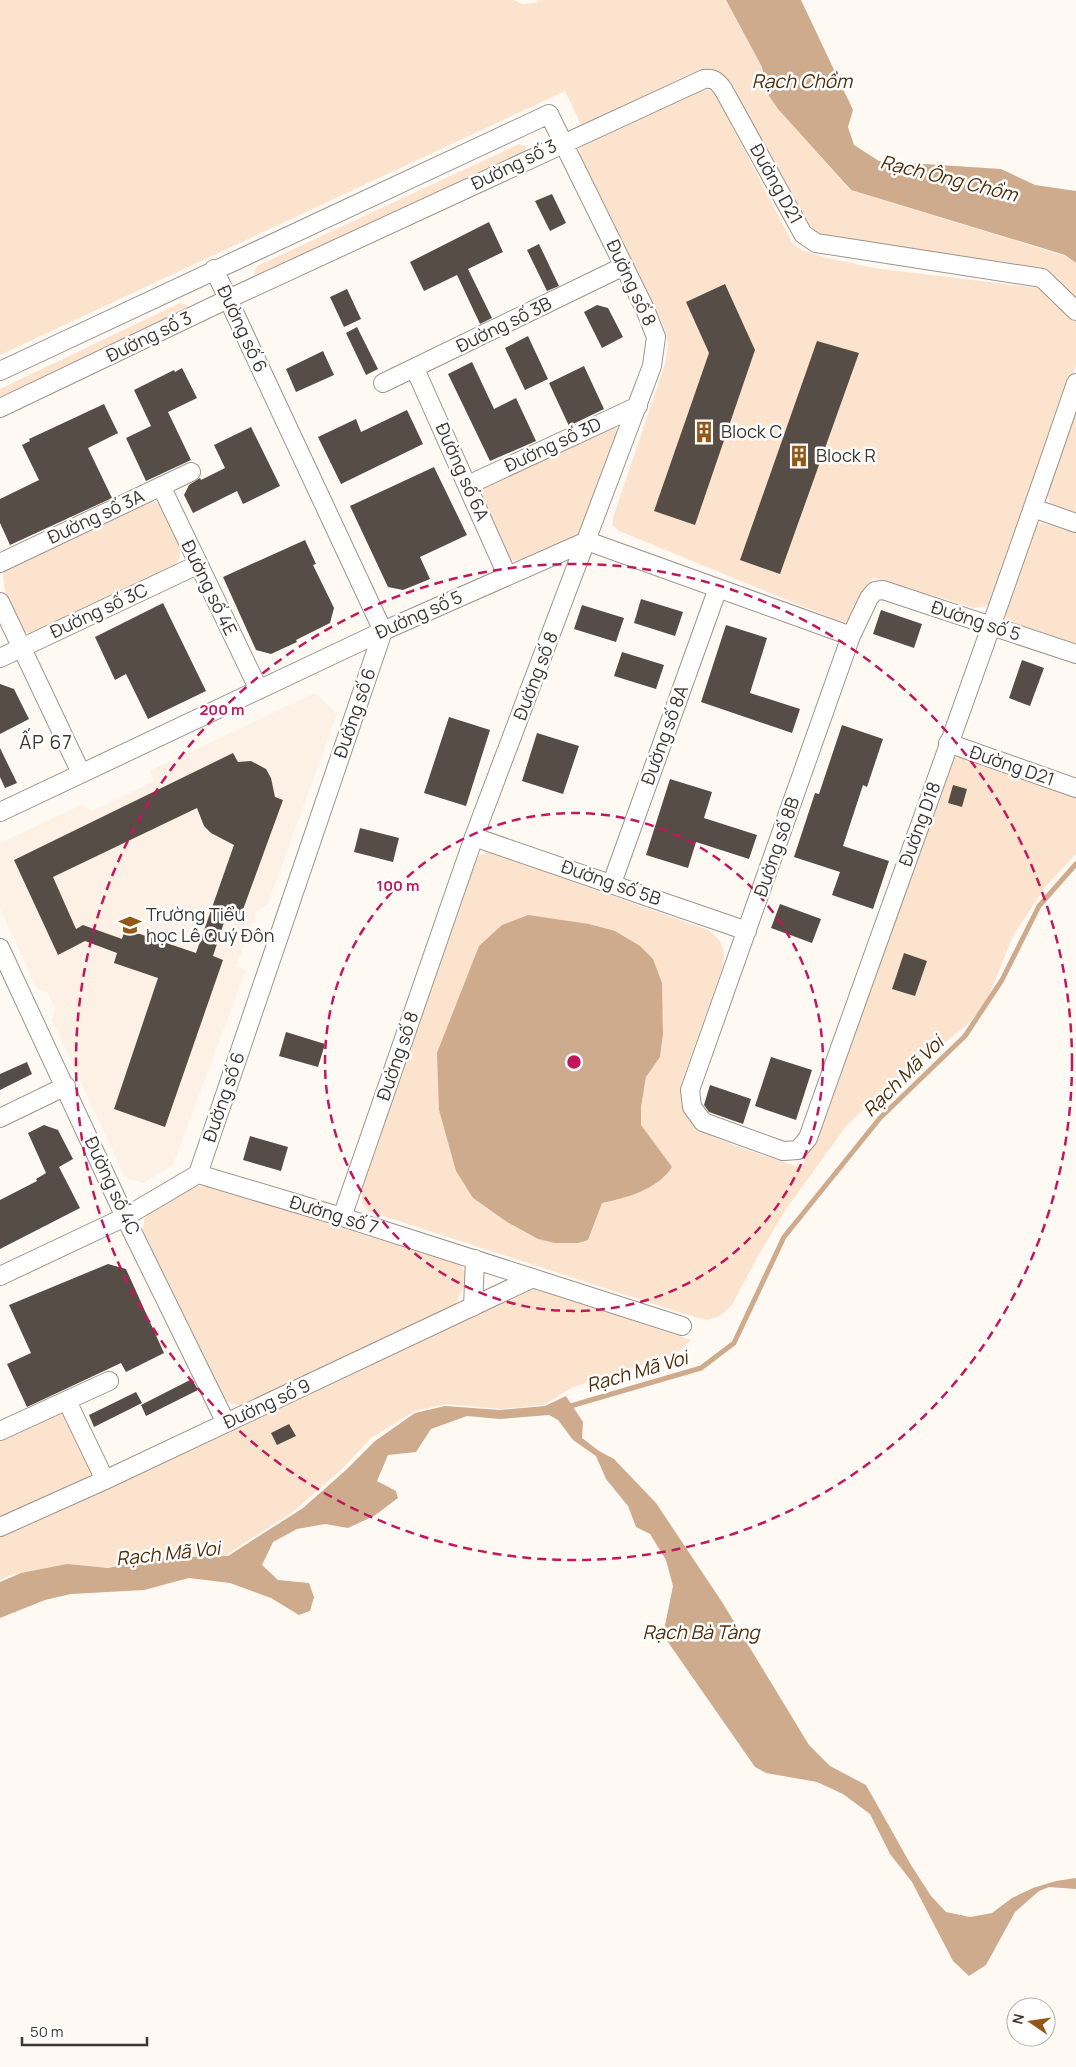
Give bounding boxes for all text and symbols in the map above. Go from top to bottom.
water label: Rạch Chồm [752,68,854,94]
street label: Đường số 3 [467,133,560,195]
street label: Đường D21 [745,139,809,228]
water label: Rạch Ông Chồm [878,148,1022,208]
street label: Đường số 8 [601,235,662,330]
street label: Đường số 6 [212,281,274,376]
street label: Đường số 3B [452,291,555,358]
street label: Đường số 3 [102,305,195,367]
street label: Đường số 3D [500,411,605,477]
street label: Đường số 6A [431,419,495,525]
building icon: Block C [691,419,717,445]
place label: Block C [721,419,782,443]
building icon: Block R [786,443,812,469]
place label: Block R [816,443,876,467]
street label: Đường số 3A [44,483,148,549]
street label: Đường số 4E [177,536,243,639]
street label: Đường số 3C [46,577,151,643]
street label: Đường số 5 [371,584,466,644]
street label: Đường số 5 [929,594,1024,646]
street label: Đường số 8 [507,628,563,723]
street label: Đường số 6 [327,665,381,761]
street label: Đường số 8A [635,681,693,788]
text: 200 m [199,699,245,720]
district label: ẤP 67 [19,727,73,755]
street label: Đường D21 [967,739,1058,791]
street label: Đường D18 [893,778,945,869]
street label: Đường số 8B [748,794,804,900]
street label: Đường số 5B [558,854,664,910]
text: 100 m [377,875,419,896]
place label: Trường Tiểu học Lê Quý Đôn [146,902,274,947]
school or university icon: Trường Tiểu học Lê Quý Đôn [117,912,143,938]
street label: Đường số 8 [371,1008,423,1103]
water label: Rạch Mã Voi [857,1028,951,1122]
street label: Đường số 6 [196,1049,250,1145]
centre of rings [565,1053,583,1071]
street label: Đường số 4C [80,1133,146,1239]
street label: Đường số 7 [287,1189,381,1239]
water label: Rạch Mã Voi [583,1343,693,1398]
street label: Đường số 9 [219,1372,314,1434]
water label: Rạch Mã Voi [115,1534,224,1571]
water label: Rạch Bà Tàng [642,1619,761,1645]
north arrow [1006,1997,1056,2047]
text: N [1007,2012,1028,2026]
scale bar [22,2014,148,2046]
text: 50 m [30,2021,64,2042]

